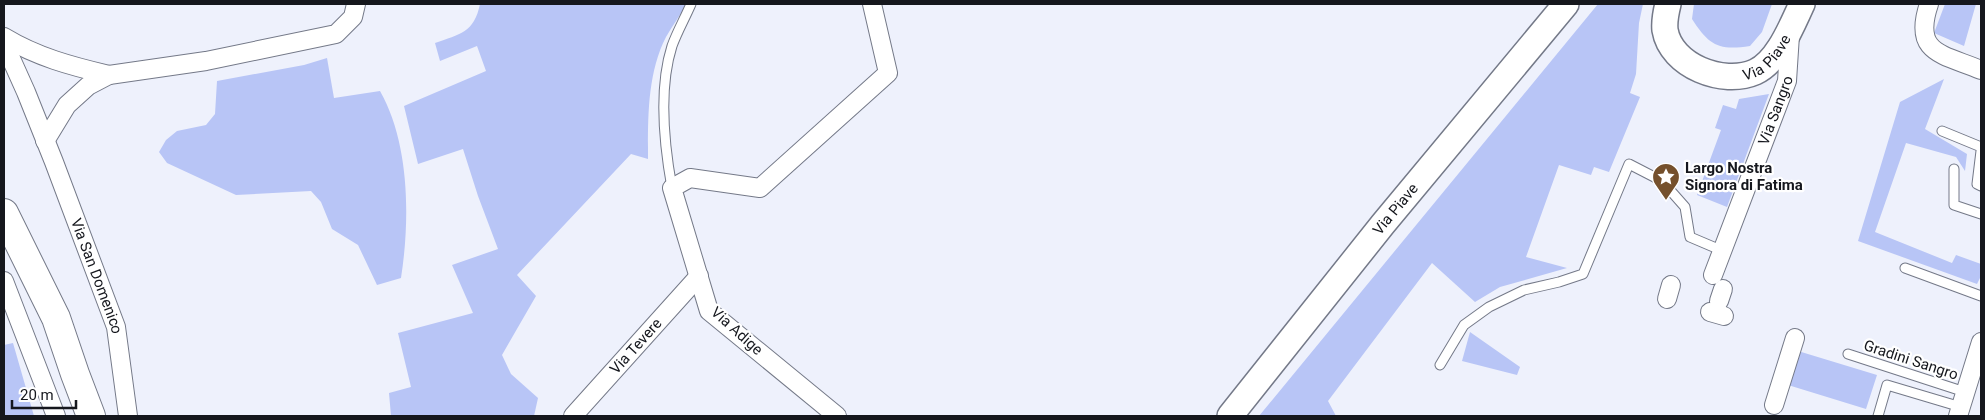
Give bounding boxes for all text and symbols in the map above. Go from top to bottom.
street label: Via Piave [1741,32,1795,84]
street label: Via Sangro [1754,76,1796,148]
place label: Largo Nostra Signora di Fatima [1685,159,1803,194]
place icon: Largo Nostra Signora di Fatima [1651,162,1681,201]
street label: Via Piave [1369,180,1422,238]
street label: Via San Domenico [67,216,126,335]
street label: Via Adige [707,303,767,359]
street label: Via Tevere [606,314,666,378]
street label: Gradini Sangro [1862,336,1960,384]
scale bar [12,378,76,410]
text: 20 m [20,386,54,404]

